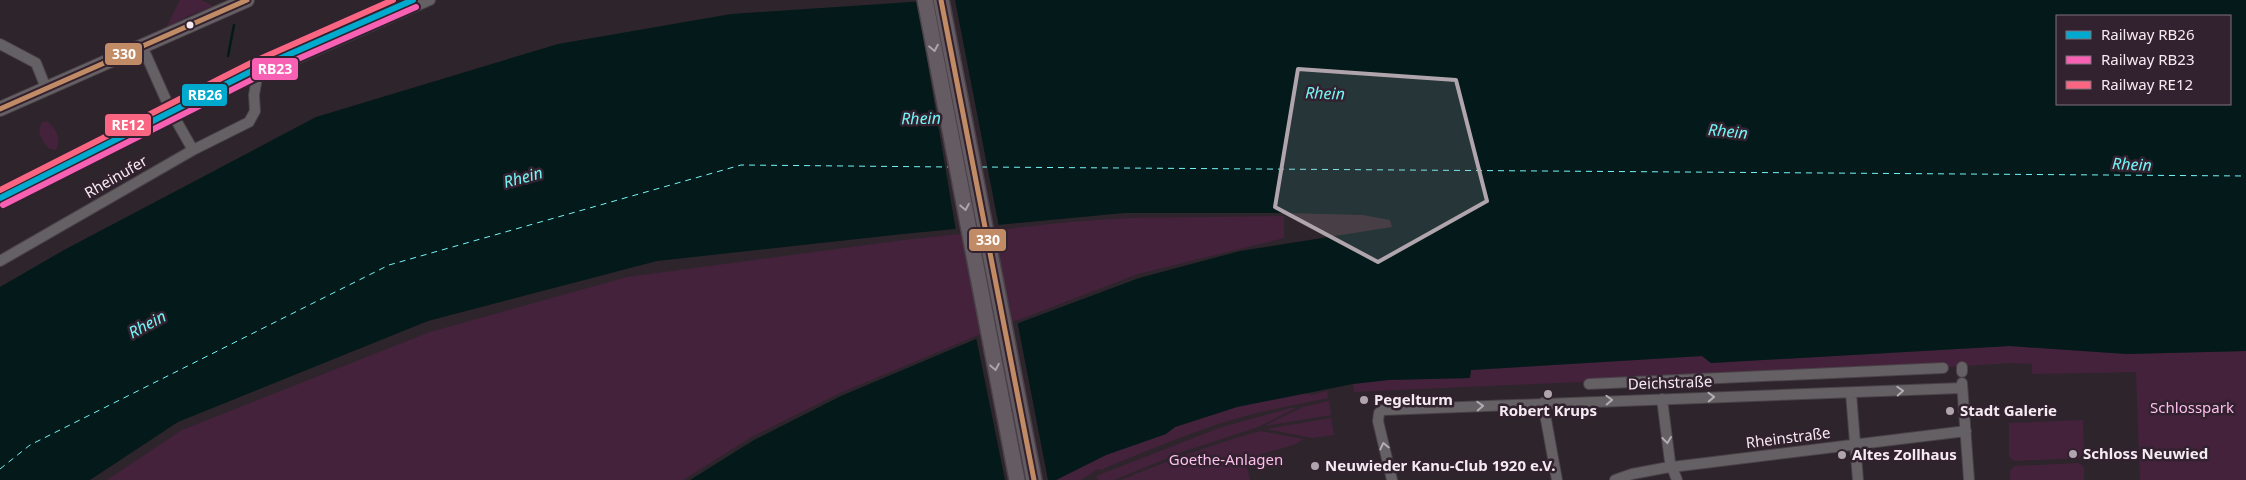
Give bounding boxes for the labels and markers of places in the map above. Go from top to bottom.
unlabelled marker [185,20,195,30]
marker: Robert Krups [1542,388,1554,400]
place label: Pegelturm [1374,389,1453,409]
marker: Pegelturm [1358,394,1370,406]
place label: Robert Krups [1499,400,1597,420]
place label: Stadt Galerie [1960,400,2057,420]
marker: Stadt Galerie [1944,405,1956,417]
place label: Schloss Neuwied [2083,443,2208,463]
place label: Altes Zollhaus [1852,444,1957,464]
marker: Schloss Neuwied [2067,448,2079,460]
marker: Altes Zollhaus [1836,449,1848,461]
place label: Neuwieder Kanu-Club 1920 e.V. [1325,455,1555,475]
marker: Neuwieder Kanu-Club 1920 e.V. [1309,460,1321,472]

